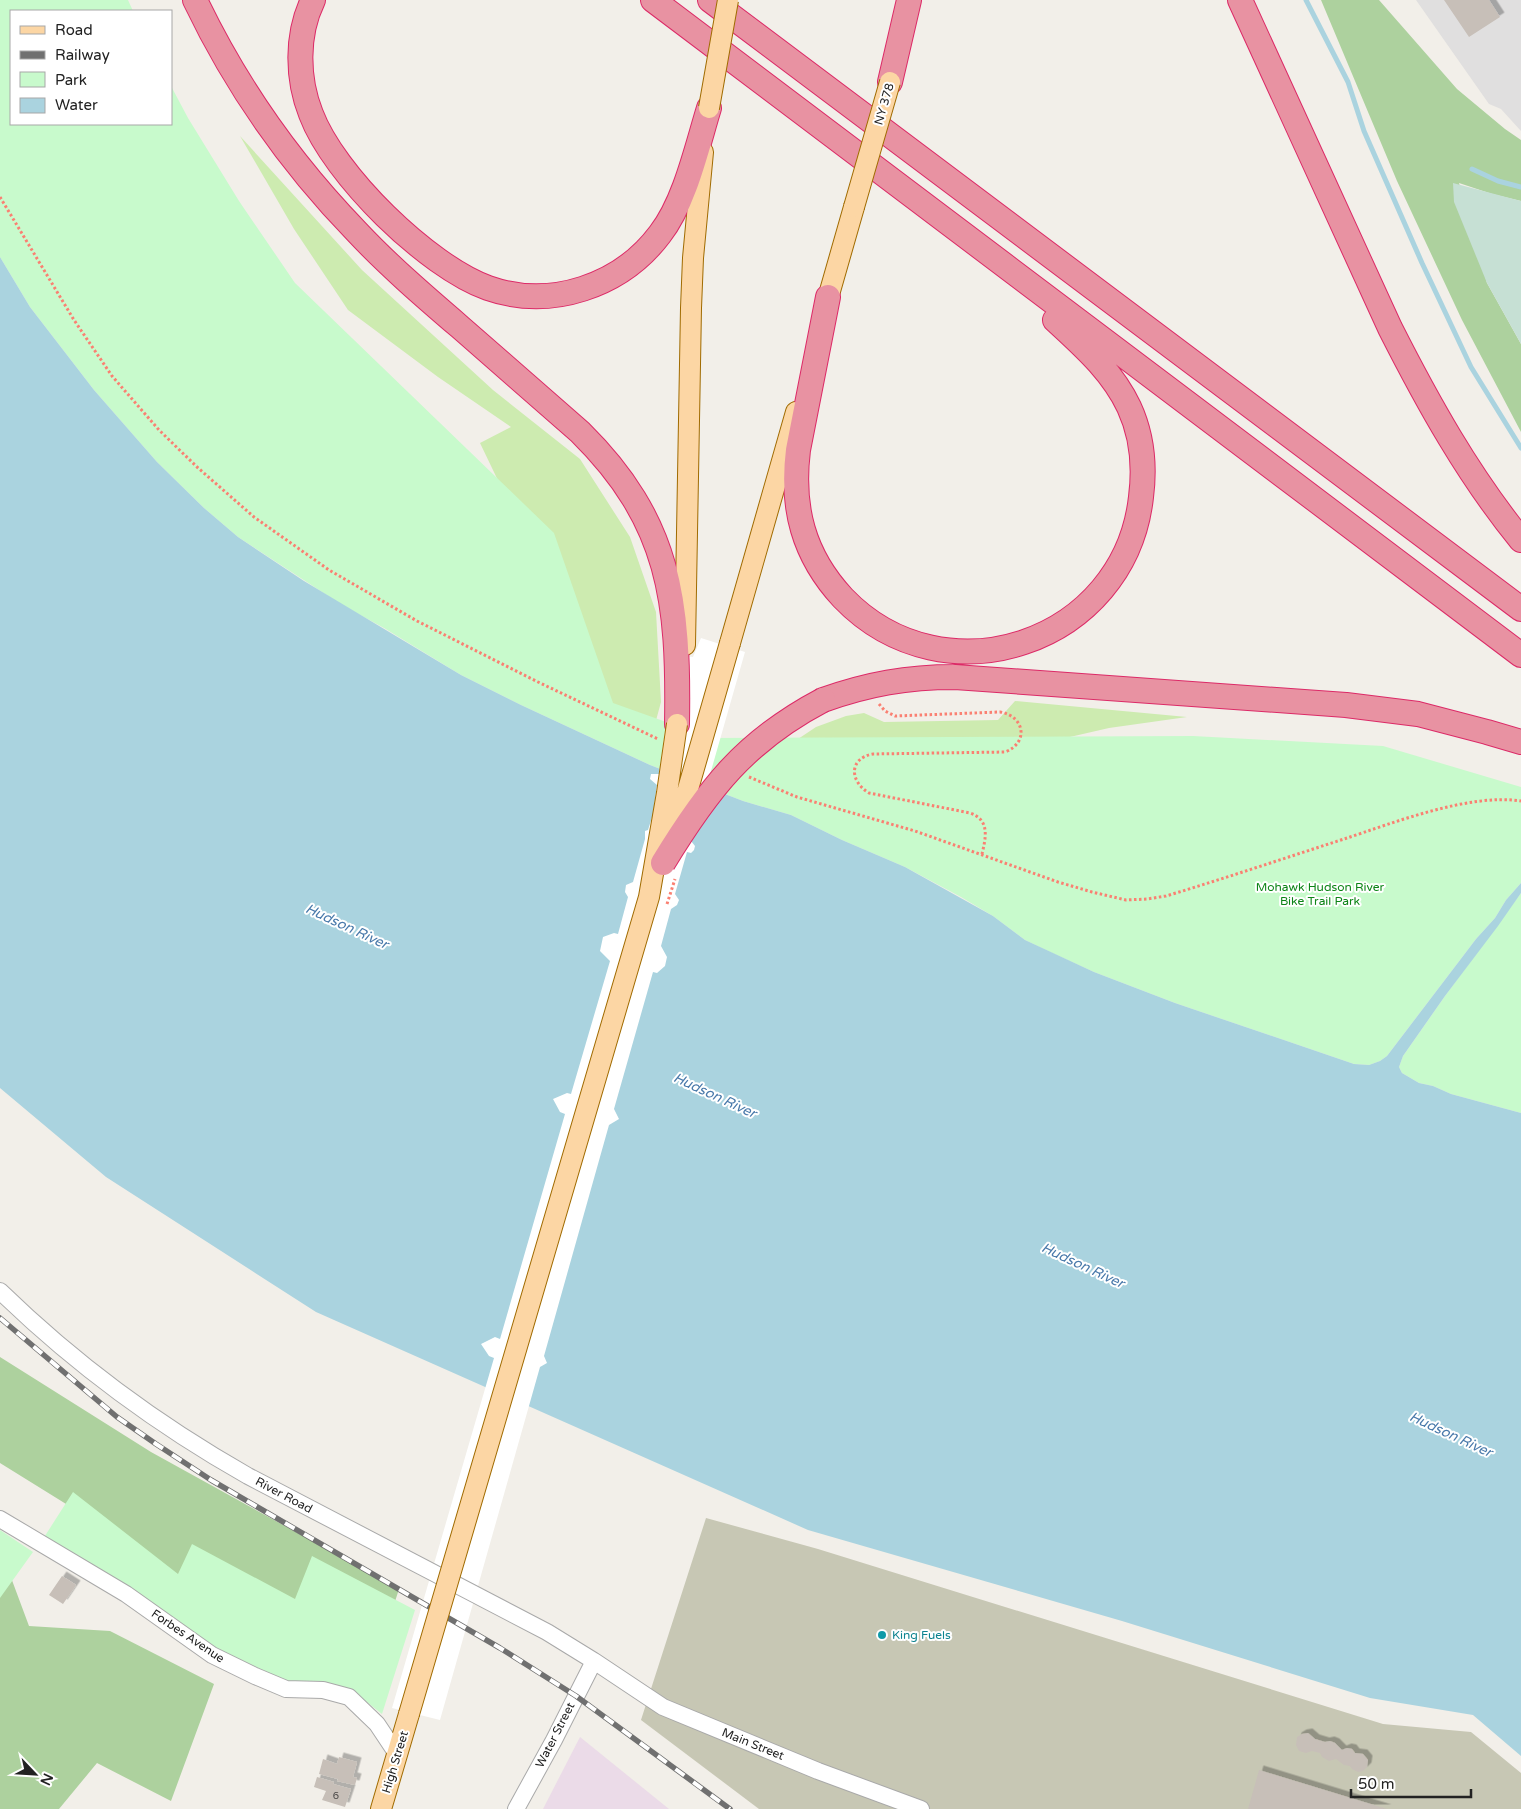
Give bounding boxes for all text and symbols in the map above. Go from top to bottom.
legend [10,10,172,125]
text: Road [55,21,93,39]
text: Railway [55,46,110,64]
text: Park [55,71,87,89]
street label: NY 378 [871,81,897,127]
text: Water [55,96,98,114]
park label: Mohawk Hudson River Bike Trail Park [1256,880,1385,908]
water label: Hudson River [303,900,392,954]
water label: Hudson River [671,1069,760,1123]
water label: Hudson River [1039,1239,1128,1293]
water label: Hudson River [1407,1408,1496,1462]
street label: River Road [253,1474,315,1516]
street label: Forbes Avenue [149,1606,227,1666]
place label: King Fuels [892,1628,951,1642]
marker: King Fuels [876,1629,888,1641]
street label: Water Street [533,1700,578,1770]
street label: Main Street [720,1725,787,1763]
street label: High Street [379,1729,411,1795]
north arrow [10,1749,60,1799]
scale bar [1351,1766,1471,1798]
text: N [36,1771,56,1788]
text: 50 m [1358,1775,1395,1793]
house number: 6 [333,1790,339,1802]

